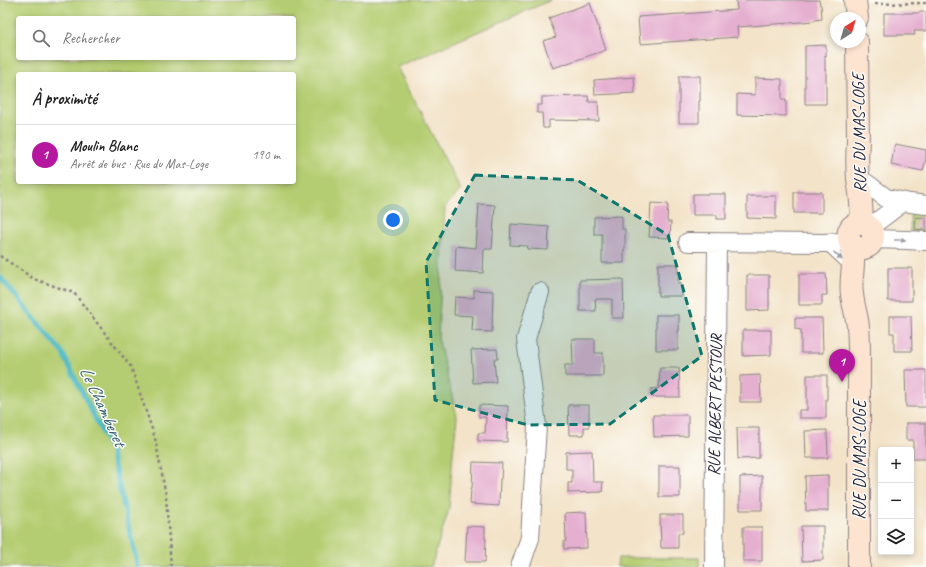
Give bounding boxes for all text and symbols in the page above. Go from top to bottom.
north arrow [830,12,866,48]
search box [16,16,296,60]
icon: search [30,27,52,49]
text: Rechercher [62,29,120,48]
street label: RUE DU MAS-LOGE [847,70,871,193]
text: À proximité [32,88,97,109]
text: Moulin Blanc [70,137,138,156]
text: 1 [42,147,48,163]
text: 190 m [252,147,280,163]
text: Arrêt de bus · Rue du Mas-Loge [70,156,208,172]
your location [383,210,403,230]
one-way arrow [894,237,907,243]
one-way arrow [833,251,843,261]
street label: RUE ALBERT PESTOUR [703,332,727,476]
pin: 1 [829,349,855,382]
water label: Le Chamberet [75,363,133,453]
street label: RUE DU MAS-LOGE [849,398,870,520]
map controls [878,447,914,555]
button: + [878,447,914,483]
button: − [878,483,914,519]
button: layers [878,519,914,555]

